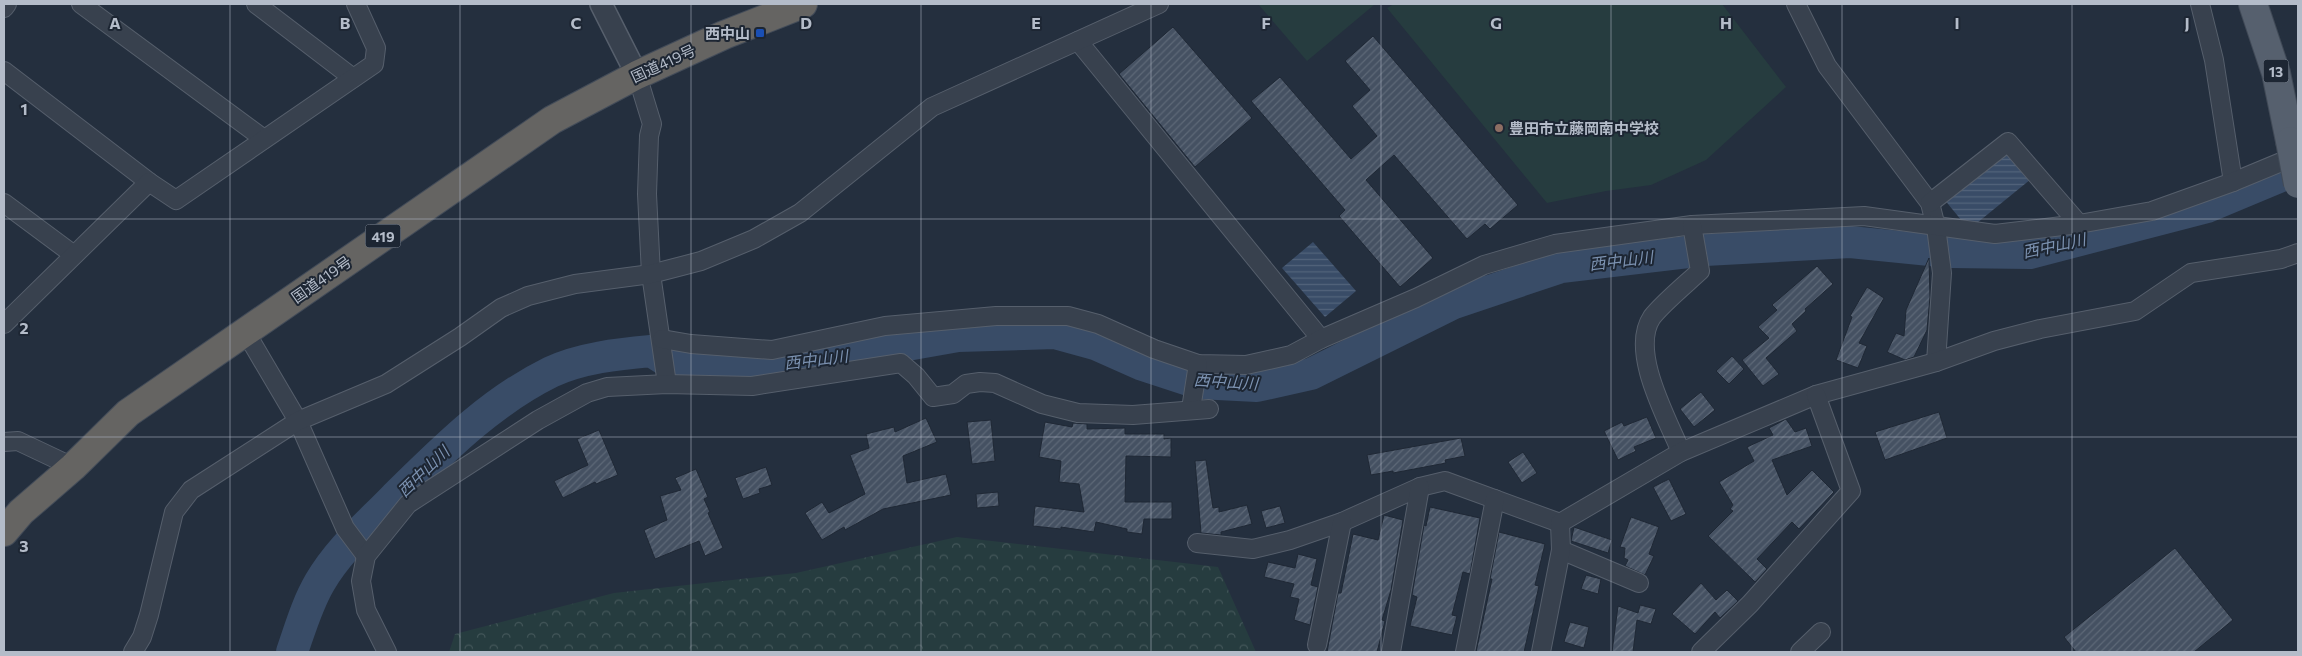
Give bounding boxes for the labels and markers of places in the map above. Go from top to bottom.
place label: 西中山 [705,24,750,42]
marker: 西中山 [754,27,766,39]
place label: 豊田市立藤岡南中学校 [1509,119,1659,137]
marker: 豊田市立藤岡南中学校 [1493,122,1505,134]

